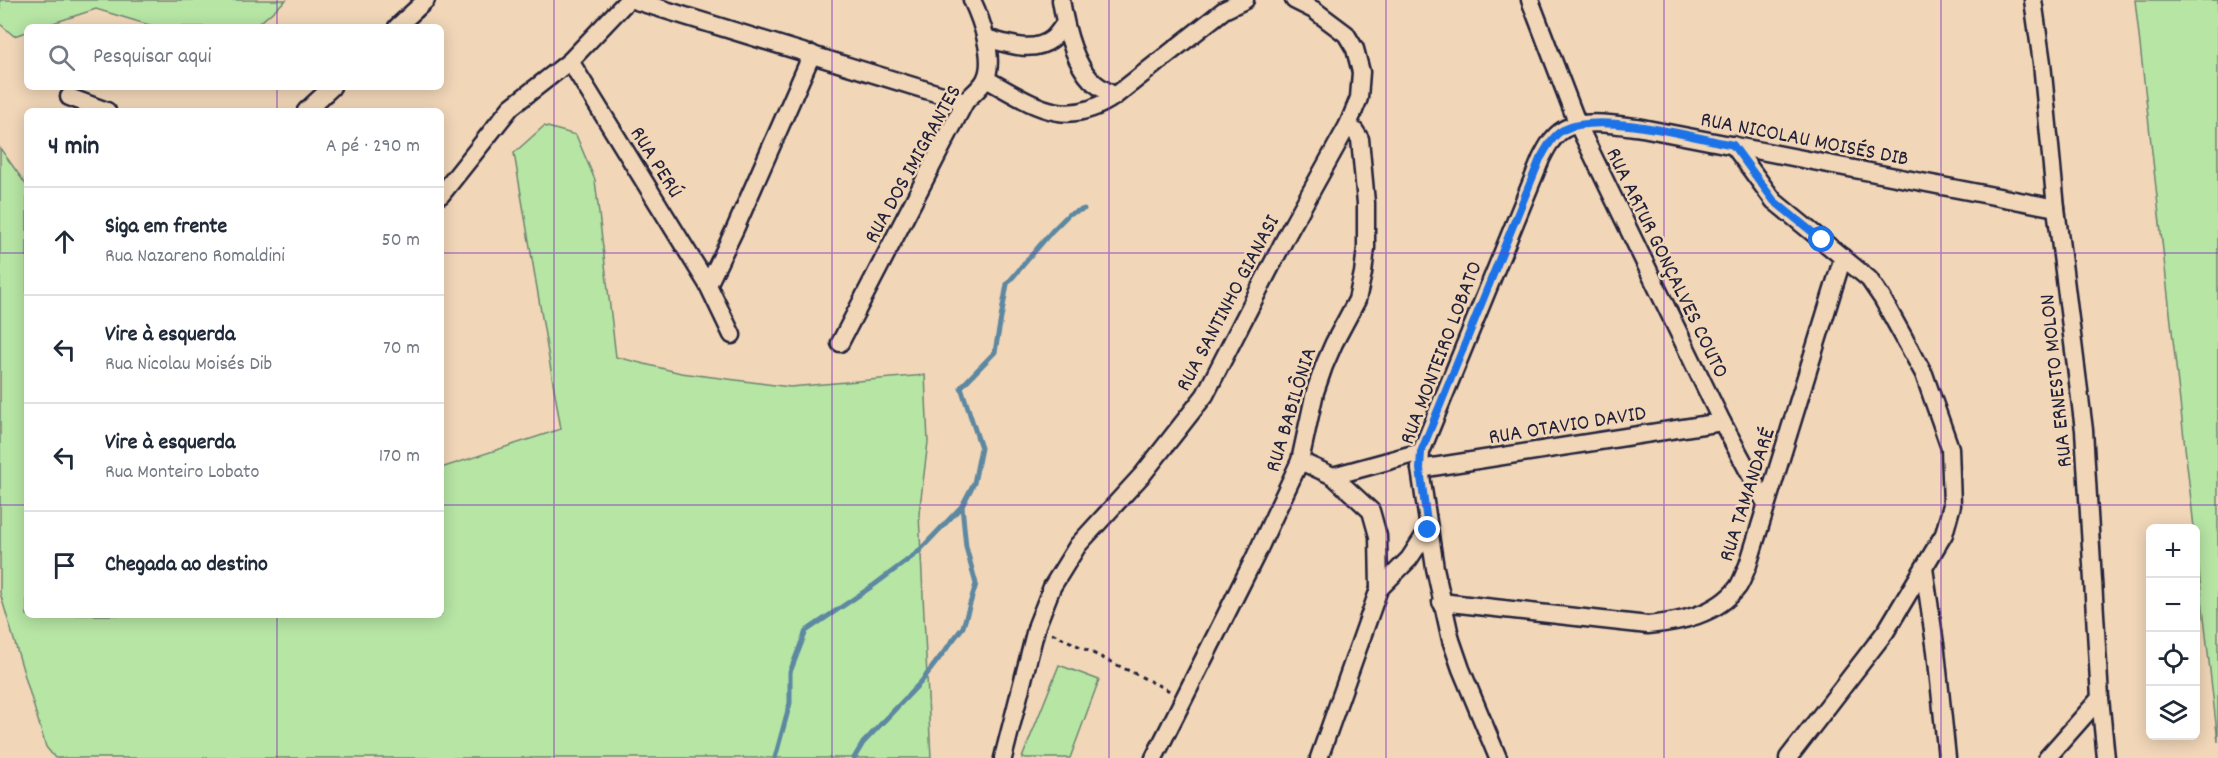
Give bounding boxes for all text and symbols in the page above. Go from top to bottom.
search box [24,24,444,90]
icon: search [45,41,78,74]
text: Pesquisar aqui [93,42,212,73]
street label: RUA DOS IMIGRANTES [858,80,970,250]
street label: RUA NICOLAU MOISÉS DIB [1698,105,1911,176]
street label: RUA PERÚ [621,121,689,205]
text: 4 min [48,129,99,166]
text: A pé · 290 m [326,133,420,161]
street label: RUA ARTUR GONÇALVES COUTO [1596,143,1735,384]
street label: RUA SANTINHO GIANASI [1169,210,1289,397]
text: Siga em frente [105,212,227,243]
icon: ahead [48,225,81,258]
route start [1808,226,1834,252]
text: 50 m [382,227,420,255]
text: Rua Nazareno Romaldini [105,243,285,271]
street label: RUA MONTEIRO LOBATO [1393,257,1492,449]
street label: RUA ERNESTO MOLON [2033,292,2082,469]
text: Vire à esquerda [105,320,235,351]
icon: left [48,333,81,366]
text: 70 m [383,335,420,363]
street label: RUA BABILÔNIA [1259,344,1326,476]
text: Rua Nicolau Moisés Dib [105,351,272,379]
street label: RUA OTAVIO DAVID [1487,399,1648,454]
street label: RUA TAMANDARÉ [1712,424,1785,566]
text: Vire à esquerda [105,428,235,459]
icon: left [48,441,81,474]
text: 170 m [379,443,420,471]
text: Rua Monteiro Lobato [105,459,259,487]
route end [1414,516,1440,542]
map controls [2146,524,2200,740]
button: + [2146,524,2200,578]
icon: arrive [48,549,81,582]
text: Chegada ao destino [105,550,268,581]
button: − [2146,578,2200,632]
button: locate [2146,632,2200,686]
button: layers [2146,686,2200,740]

